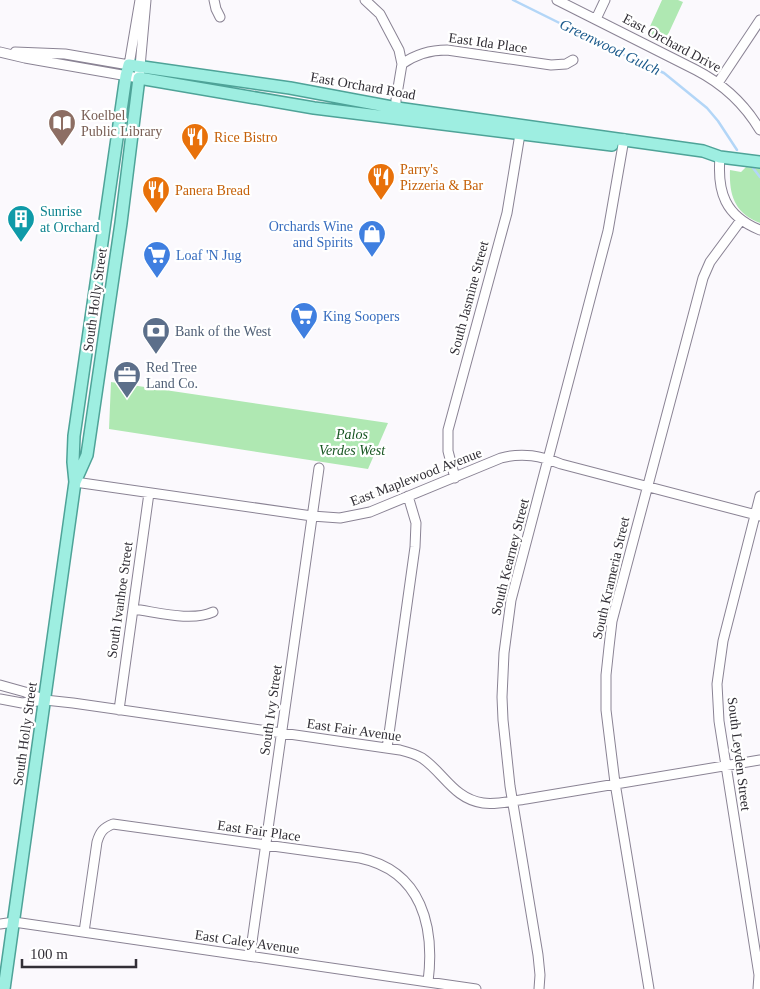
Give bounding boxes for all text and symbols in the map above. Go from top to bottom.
street label: East Orchard Drive [620,11,724,75]
water label: Greenwood Gulch [557,16,663,78]
street label: East Ida Place [448,30,528,56]
street label: East Orchard Road [309,69,417,103]
library icon: Koelbel Public Library [47,108,77,147]
place label: Koelbel Public Library [81,108,162,139]
restaurant icon: Rice Bistro [180,122,210,161]
place label: Rice Bistro [214,130,277,145]
restaurant icon: Parry's Pizzeria & Bar [366,162,396,201]
place label: Parry's Pizzeria & Bar [400,162,484,193]
restaurant icon: Panera Bread [141,175,171,214]
place label: Panera Bread [175,183,250,198]
building icon: Sunrise at Orchard [6,204,36,243]
place label: Sunrise at Orchard [40,204,99,235]
place label: Orchards Wine and Spirits [269,219,353,250]
shop icon: Orchards Wine and Spirits [357,219,387,258]
street label: South Jasmine Street [447,239,491,357]
supermarket icon: Loaf 'N Jug [142,240,172,279]
street label: South Holly Street [80,247,110,353]
place label: Loaf 'N Jug [176,248,242,263]
supermarket icon: King Soopers [289,301,319,340]
place label: King Soopers [323,309,400,324]
bank icon: Bank of the West [141,316,171,355]
place label: Bank of the West [175,324,271,339]
office icon: Red Tree Land Co. [112,360,142,399]
place label: Red Tree Land Co. [146,360,198,391]
park label: Palos Verdes West [319,427,386,458]
street label: East Maplewood Avenue [348,445,484,509]
street label: South Kearney Street [488,497,532,617]
street label: South Krameria Street [590,515,632,641]
street label: South Ivanhoe Street [104,541,136,659]
street label: South Ivy Street [257,664,285,756]
street label: South Holly Street [10,681,40,787]
street label: South Leyden Street [725,696,753,812]
street label: East Fair Avenue [306,716,402,744]
street label: East Fair Place [216,818,302,844]
street label: East Caley Avenue [194,927,300,957]
scale bar [22,936,136,968]
text: 100 m [30,946,68,962]

